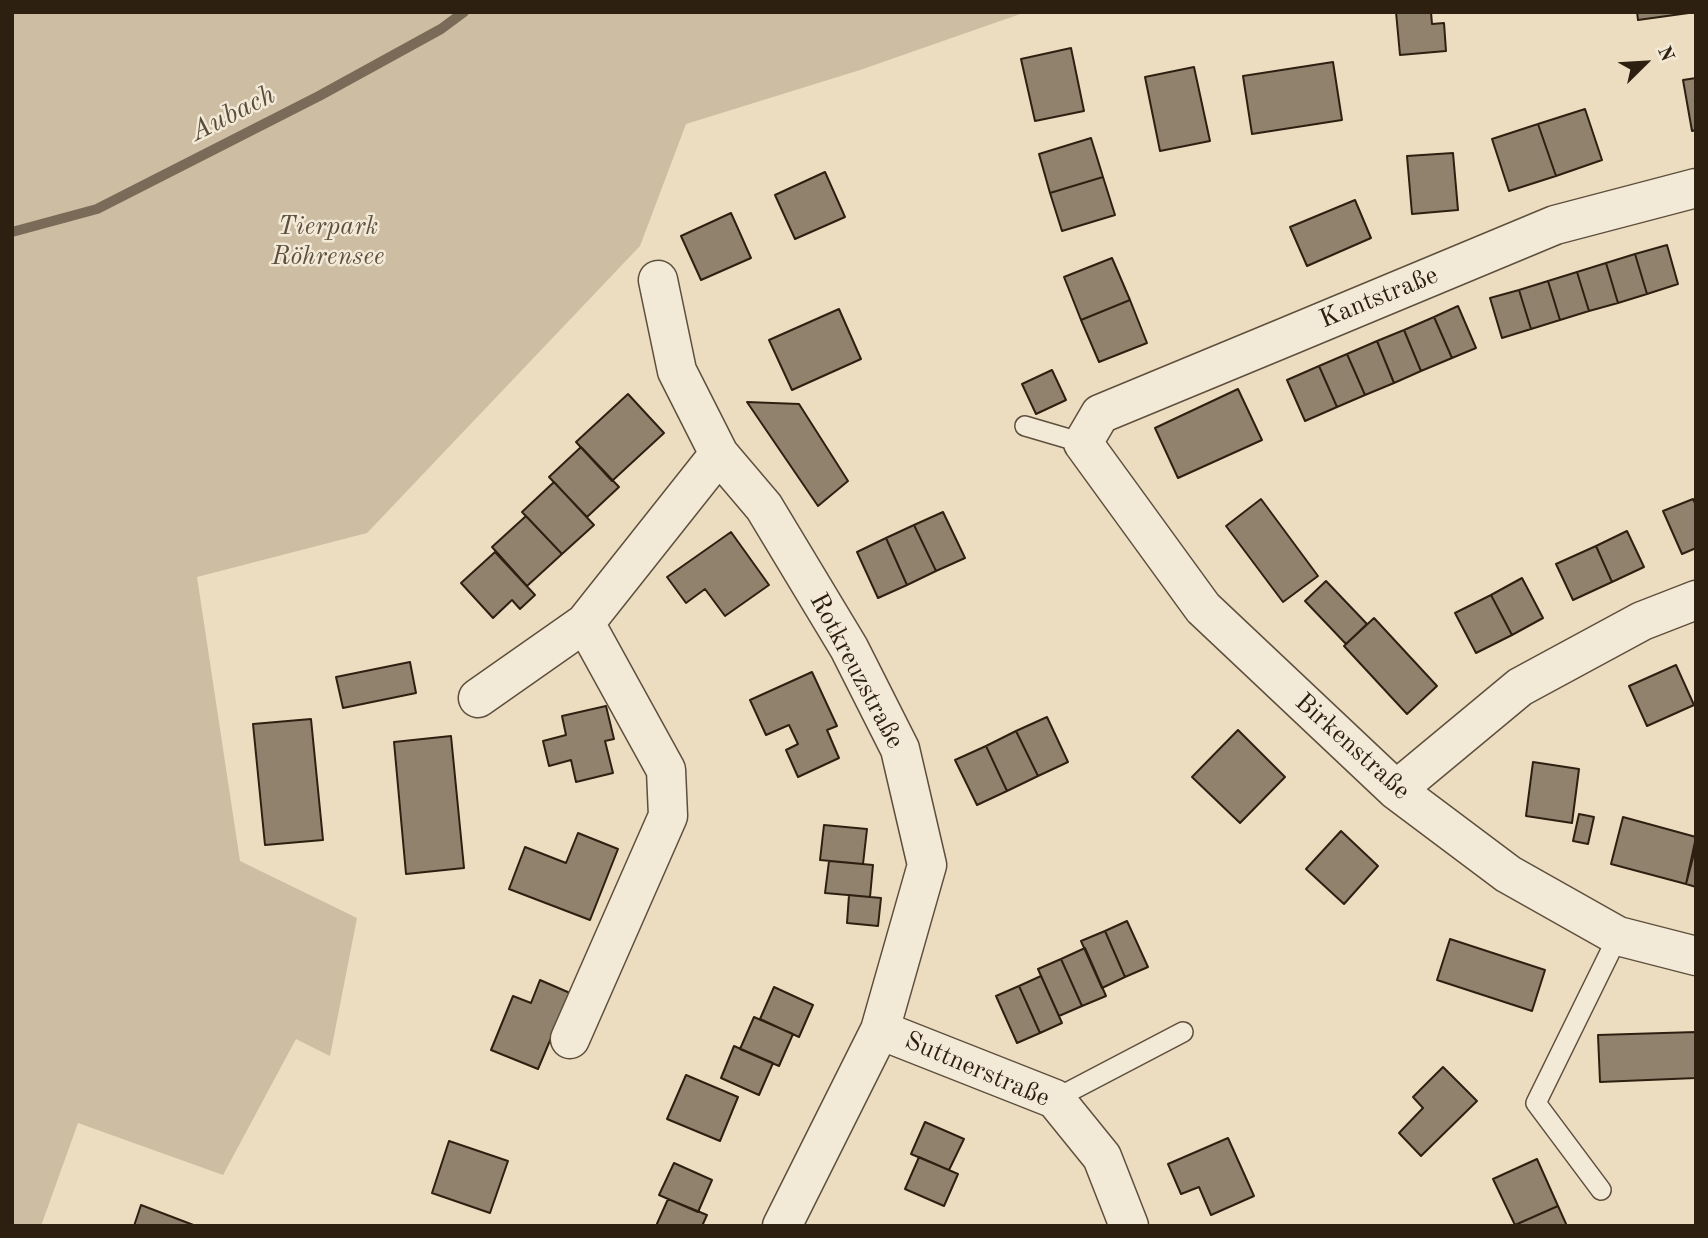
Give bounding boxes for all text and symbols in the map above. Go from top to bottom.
north arrow [1610,28,1680,98]
text: N [1653,44,1676,65]
water label: Aubach [185,78,281,150]
park label: Tierpark Röhrensee [272,211,384,272]
street label: Kantstraße [1315,260,1443,336]
street label: Rotkreuzstraße [802,588,910,754]
street label: Birkenstraße [1288,687,1416,807]
street label: Suttnerstraße [900,1025,1054,1115]

